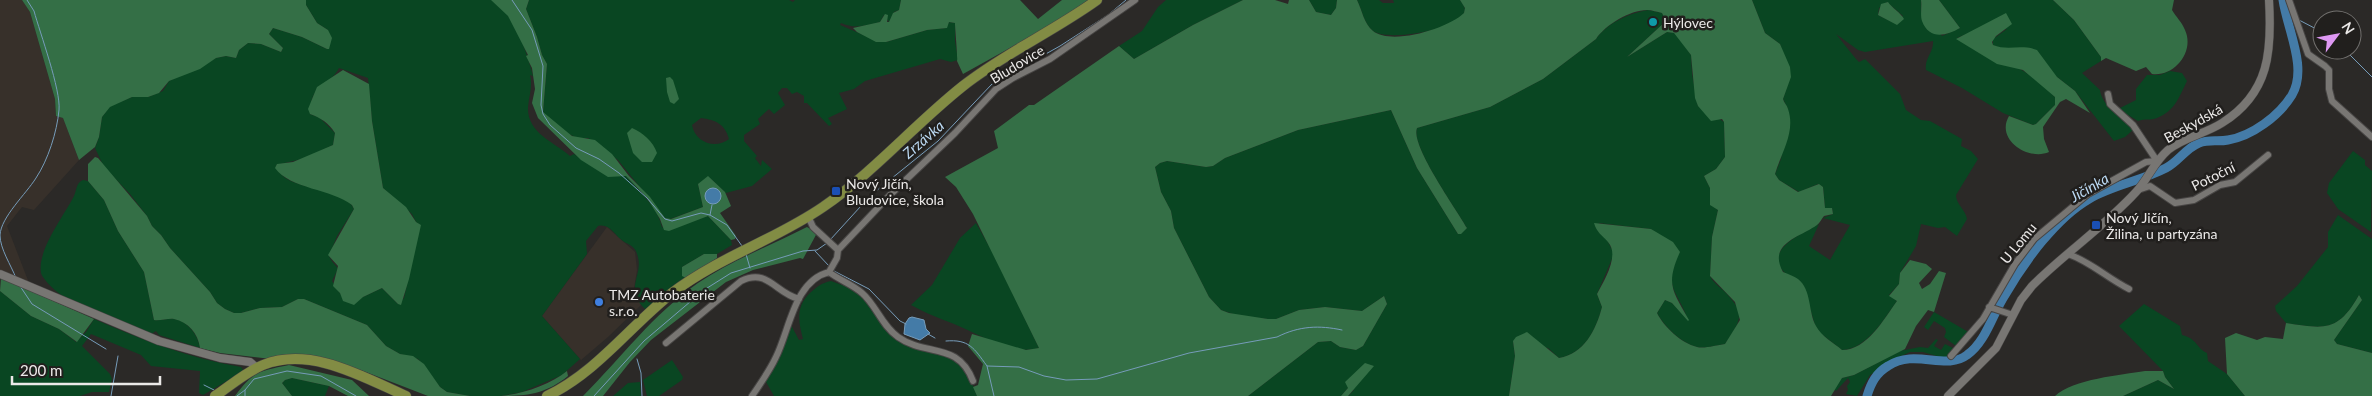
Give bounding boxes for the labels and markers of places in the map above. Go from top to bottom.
place label: Hýlovec [1663,14,1713,31]
marker: Hýlovec [1647,16,1659,28]
place label: Nový Jičín, Bludovice, škola [846,175,944,208]
marker: Nový Jičín, Bludovice, škola [830,185,842,197]
place label: Nový Jičín, Žilina, u partyzána [2106,209,2218,242]
marker: Nový Jičín, Žilina, u partyzána [2090,219,2102,231]
place label: TMZ Autobaterie s.r.o. [609,286,715,319]
marker: TMZ Autobaterie s.r.o. [593,296,605,308]

